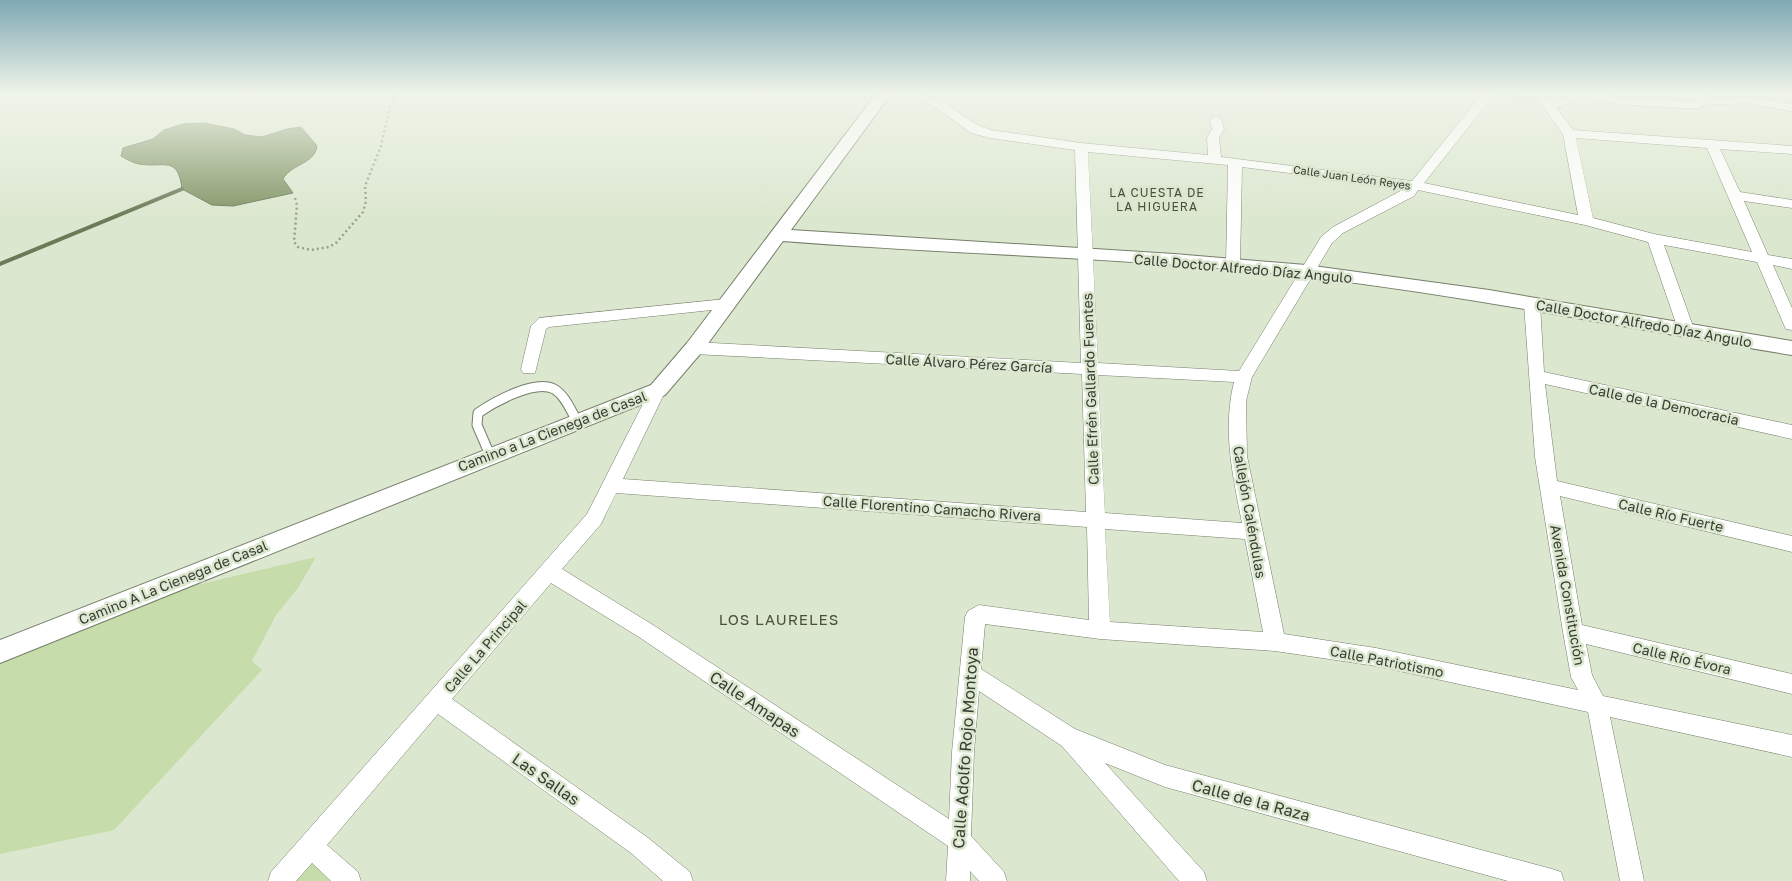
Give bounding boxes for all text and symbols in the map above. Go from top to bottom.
street label: Calle Juan León Reyes [1292,162,1412,192]
district label: LA CUESTA DE LA HIGUERA [1109,185,1205,214]
street label: Calle Doctor Alfredo Díaz Angulo [1133,250,1353,286]
street label: Calle Efrén Gallardo Fuentes [1078,293,1102,485]
street label: Calle Doctor Alfredo Díaz Angulo [1535,296,1753,350]
street label: Calle Álvaro Pérez García [885,350,1053,376]
street label: Calle de la Democracia [1587,380,1741,428]
street label: Camino a La Cienega de Casal [455,387,649,475]
street label: Callejón Caléndulas [1230,445,1270,579]
street label: Calle Florentino Camacho Rivera [822,492,1042,524]
street label: Calle Río Fuerte [1617,495,1725,535]
street label: Avenida Constitución [1547,523,1589,667]
street label: Camino A La Cienega de Casal [76,536,270,628]
street label: Calle La Principal [440,596,530,696]
district label: LOS LAURELES [719,610,839,628]
street label: Calle Río Évora [1631,638,1733,678]
street label: Calle Patriotismo [1329,642,1445,680]
street label: Calle Adolfo Rojo Montoya [948,647,982,849]
street label: Calle Amapas [706,666,804,742]
street label: Las Sallas [508,748,584,810]
street label: Calle de la Raza [1190,775,1312,825]

